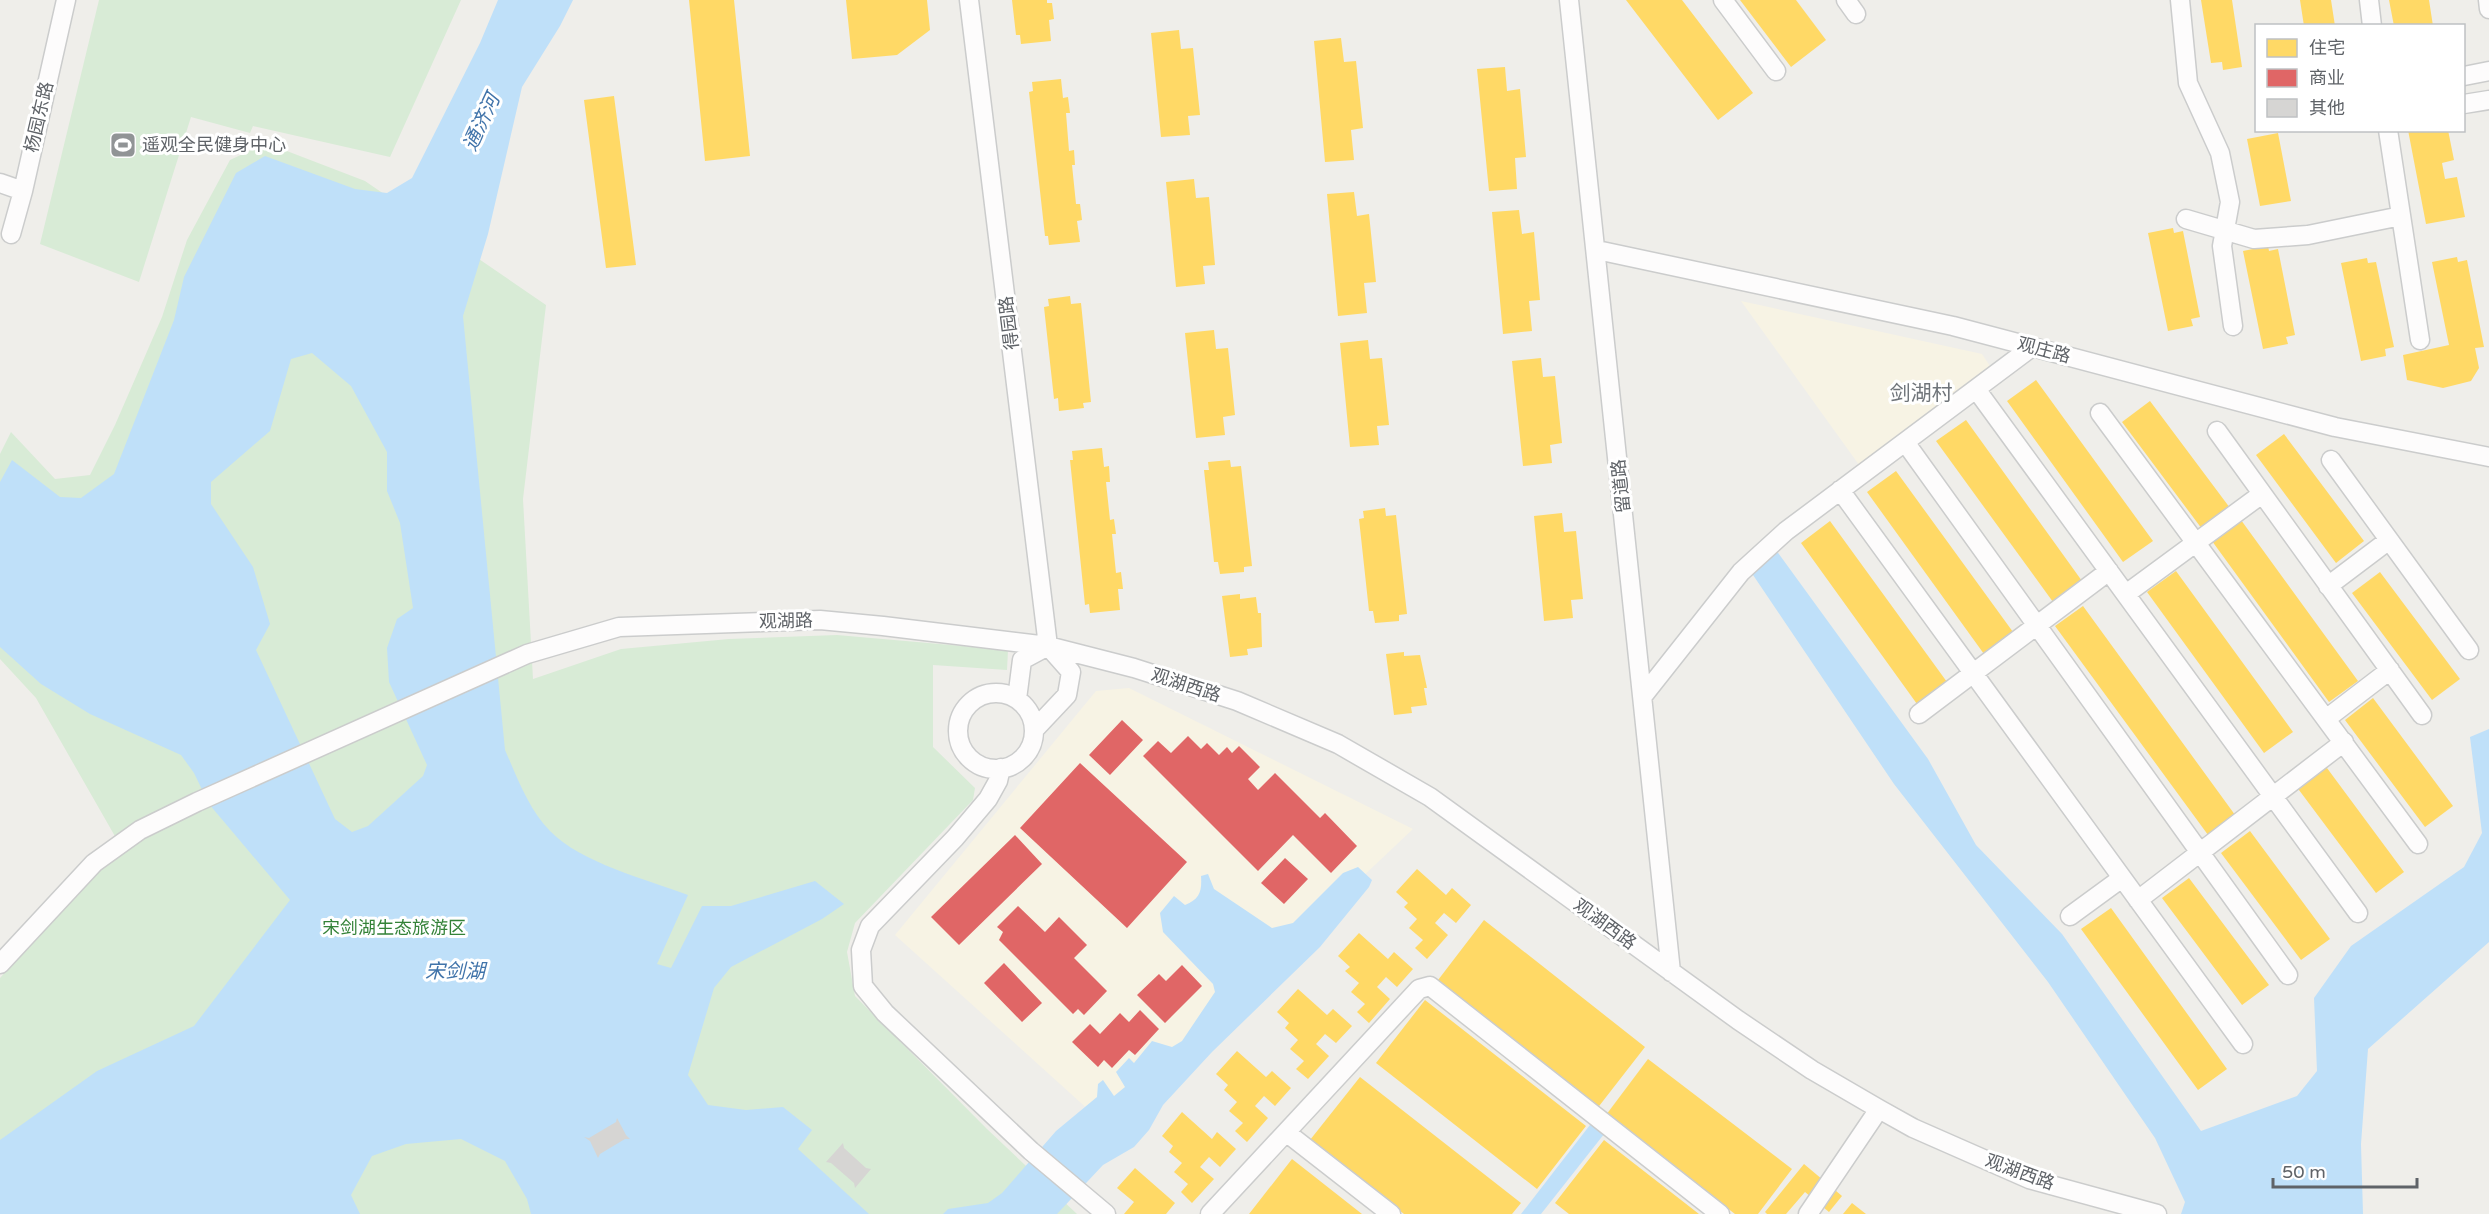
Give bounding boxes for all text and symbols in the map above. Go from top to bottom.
legend [2255,24,2465,132]
text: 住宅 [2309,37,2345,59]
text: 商业 [2309,67,2345,89]
street label: 杨园东路 [20,79,58,155]
water label: 通济河 [458,87,507,155]
text: 其他 [2309,97,2345,119]
sports icon: 遥观全民健身中心 [108,130,138,160]
place label: 遥观全民健身中心 [142,134,286,156]
street label: 得园路 [995,295,1023,351]
street label: 观庄路 [2015,332,2073,368]
district label: 剑湖村 [1890,381,1953,406]
street label: 留道路 [1607,458,1635,514]
street label: 观湖路 [759,610,813,632]
street label: 观湖西路 [1148,663,1224,707]
street label: 观湖西路 [1569,894,1641,954]
park label: 宋剑湖生态旅游区 [322,917,466,939]
water label: 宋剑湖 [425,960,488,984]
street label: 观湖西路 [1982,1149,2058,1195]
scale bar [2273,1151,2417,1189]
text: 50 m [2282,1161,2326,1183]

